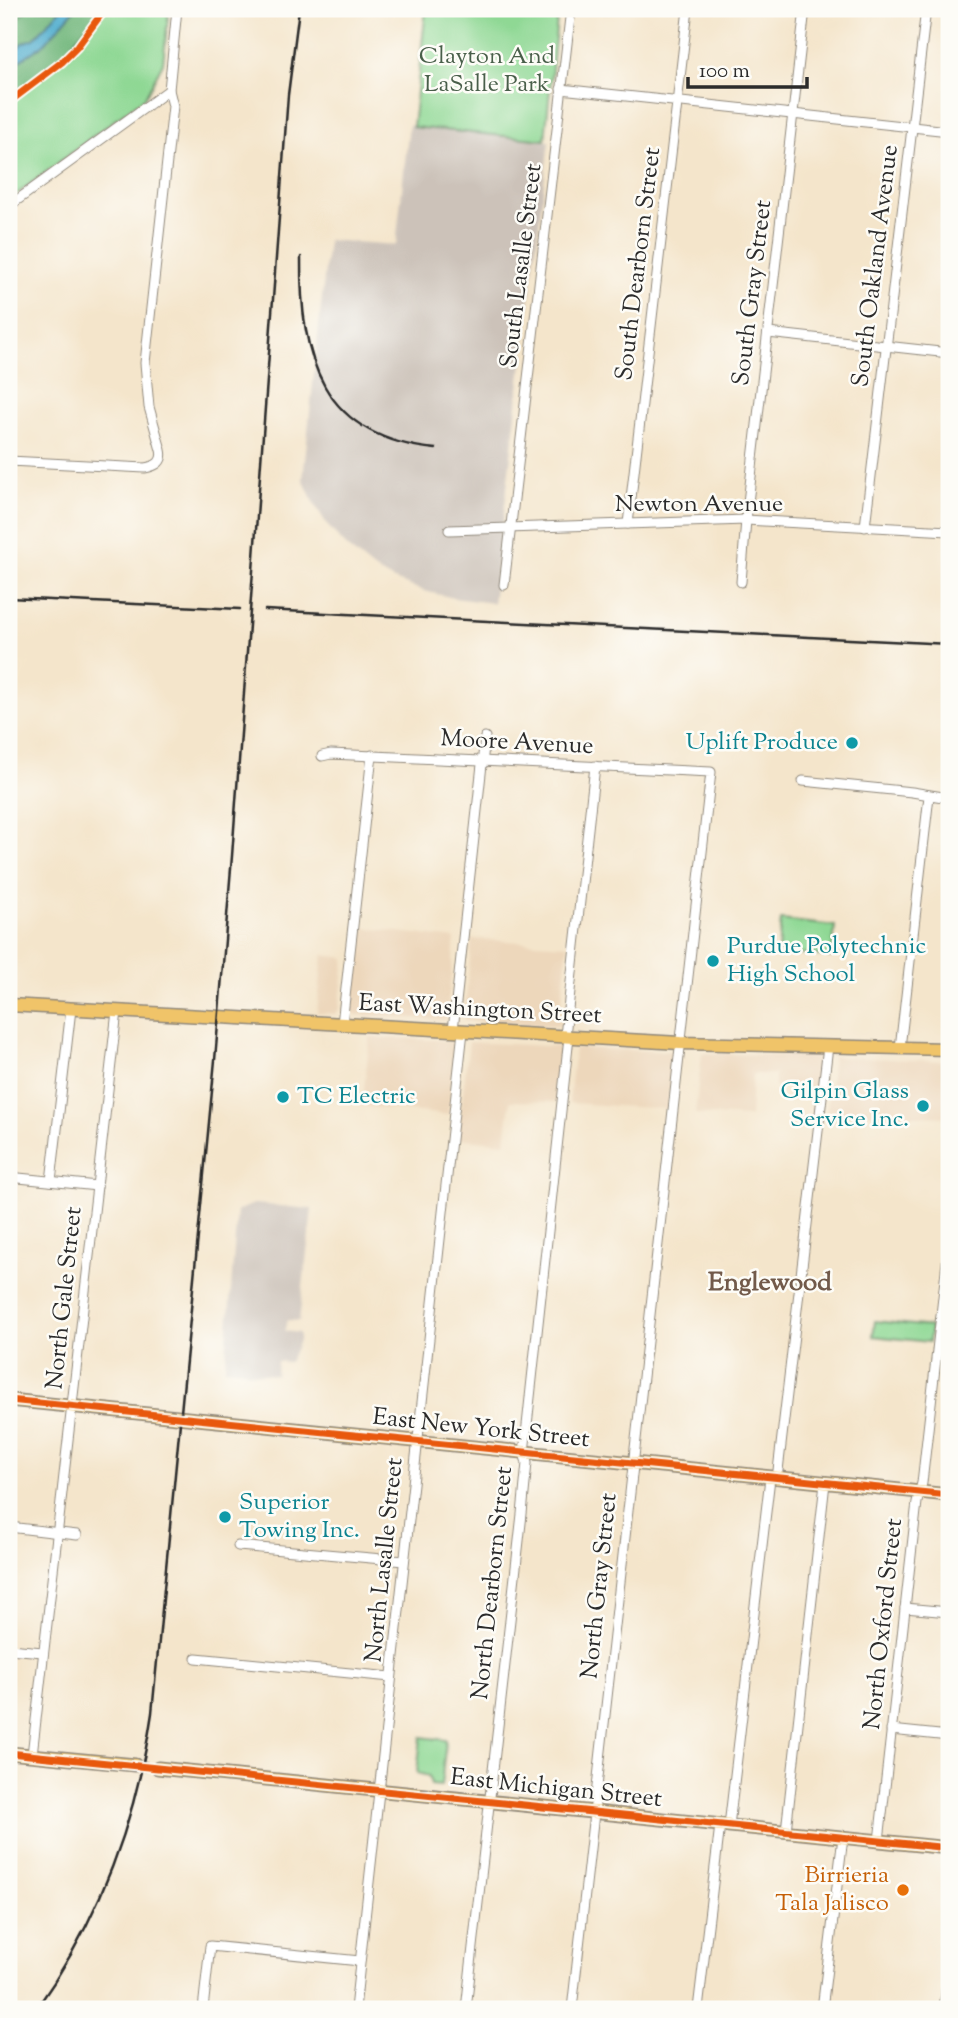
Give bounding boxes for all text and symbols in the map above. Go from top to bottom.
park label: Clayton And LaSalle Park [419,40,556,102]
scale bar [688,46,808,90]
text: 100 m [699,57,750,87]
street label: South Oakland Avenue [844,143,908,389]
street label: South Dearborn Street [608,145,670,383]
street label: South Lasalle Street [493,162,551,370]
street label: South Gray Street [725,198,781,388]
street label: Newton Avenue [615,488,783,522]
street label: Moore Avenue [439,722,595,764]
place label: Uplift Produce [686,726,838,760]
marker: Uplift Produce [844,735,860,751]
place label: Purdue Polytechnic High School [727,930,926,992]
marker: Purdue Polytechnic High School [705,953,721,969]
street label: East Washington Street [358,987,602,1033]
place label: Gilpin Glass Service Inc. [780,1075,909,1137]
place label: TC Electric [297,1080,416,1114]
marker: TC Electric [275,1089,291,1105]
marker: Gilpin Glass Service Inc. [915,1098,931,1114]
street label: North Gale Street [38,1205,92,1391]
district label: Englewood [708,1265,832,1302]
street label: East New York Street [371,1401,591,1457]
street label: North Lasalle Street [357,1456,413,1664]
street label: North Dearborn Street [464,1465,522,1701]
place label: Superior Towing Inc. [239,1486,360,1548]
street label: North Gray Street [573,1491,627,1681]
marker: Superior Towing Inc. [217,1509,233,1525]
street label: North Oxford Street [856,1517,912,1731]
street label: East Michigan Street [448,1761,664,1817]
place label: Birrieria Tala Jalisco [775,1859,889,1921]
marker: Birrieria Tala Jalisco [895,1882,911,1898]

